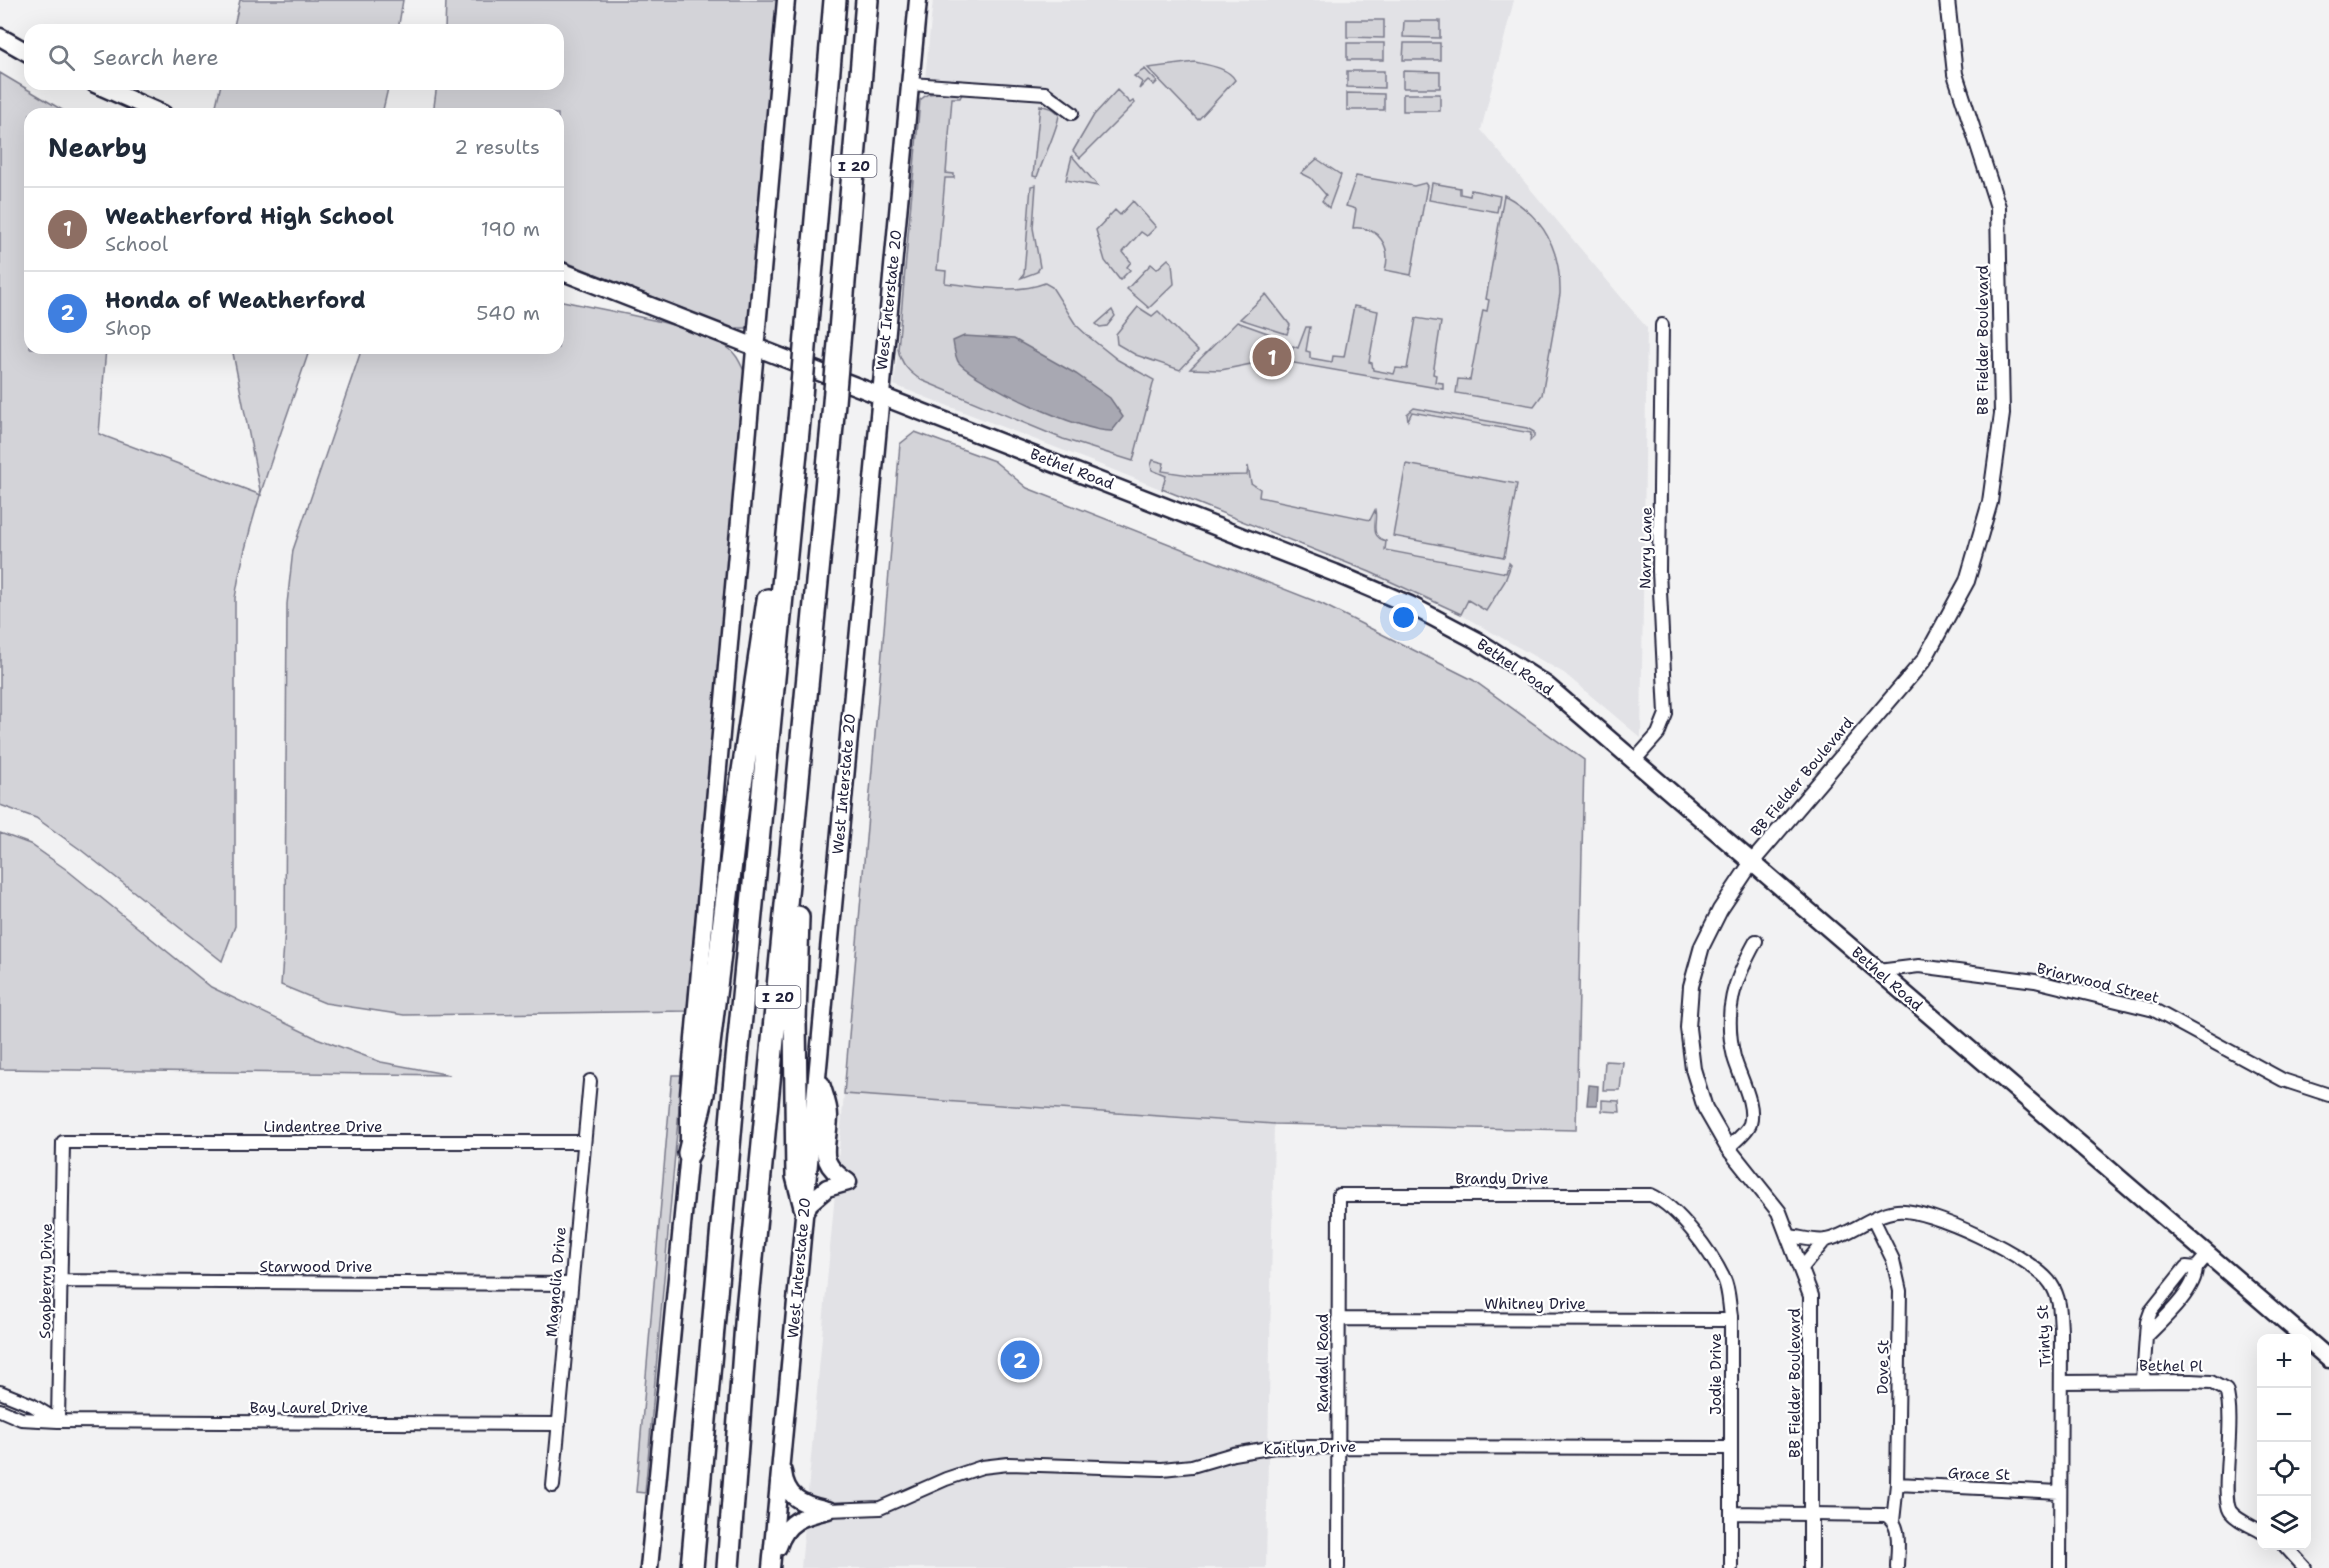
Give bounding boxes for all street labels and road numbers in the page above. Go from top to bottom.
road number: I 20 [832,155,876,177]
street label: West Interstate 20 [872,229,906,371]
street label: BB Fielder Boulevard [1973,265,1993,415]
street label: Bethel Road [1027,444,1117,494]
street label: Narry Lane [1635,507,1657,589]
street label: Bethel Road [1473,634,1558,700]
street label: West Interstate 20 [828,713,860,855]
street label: BB Fielder Boulevard [1746,713,1858,841]
street label: Bethel Road [1847,943,1927,1016]
street label: Briarwood Street [2035,958,2161,1008]
road number: I 20 [756,986,800,1008]
street label: Lindentree Drive [263,1117,383,1137]
street label: Brandy Drive [1455,1169,1549,1189]
street label: West Interstate 20 [783,1197,815,1339]
street label: Soapberry Drive [35,1223,57,1339]
street label: Magnolia Drive [541,1226,571,1338]
street label: Starwood Drive [260,1257,373,1277]
street label: Whitney Drive [1484,1294,1586,1314]
street label: Trinty St [2032,1304,2056,1368]
street label: BB Fielder Boulevard [1785,1308,1805,1458]
street label: Randall Road [1313,1313,1333,1413]
street label: Jodie Drive [1706,1333,1726,1415]
street label: Dove St [1873,1339,1893,1395]
street label: Bethel Pl [2139,1355,2204,1377]
street label: Bay Laurel Drive [250,1398,368,1418]
street label: Kaitlyn Drive [1263,1436,1357,1460]
street label: Grace St [1947,1463,2011,1485]

